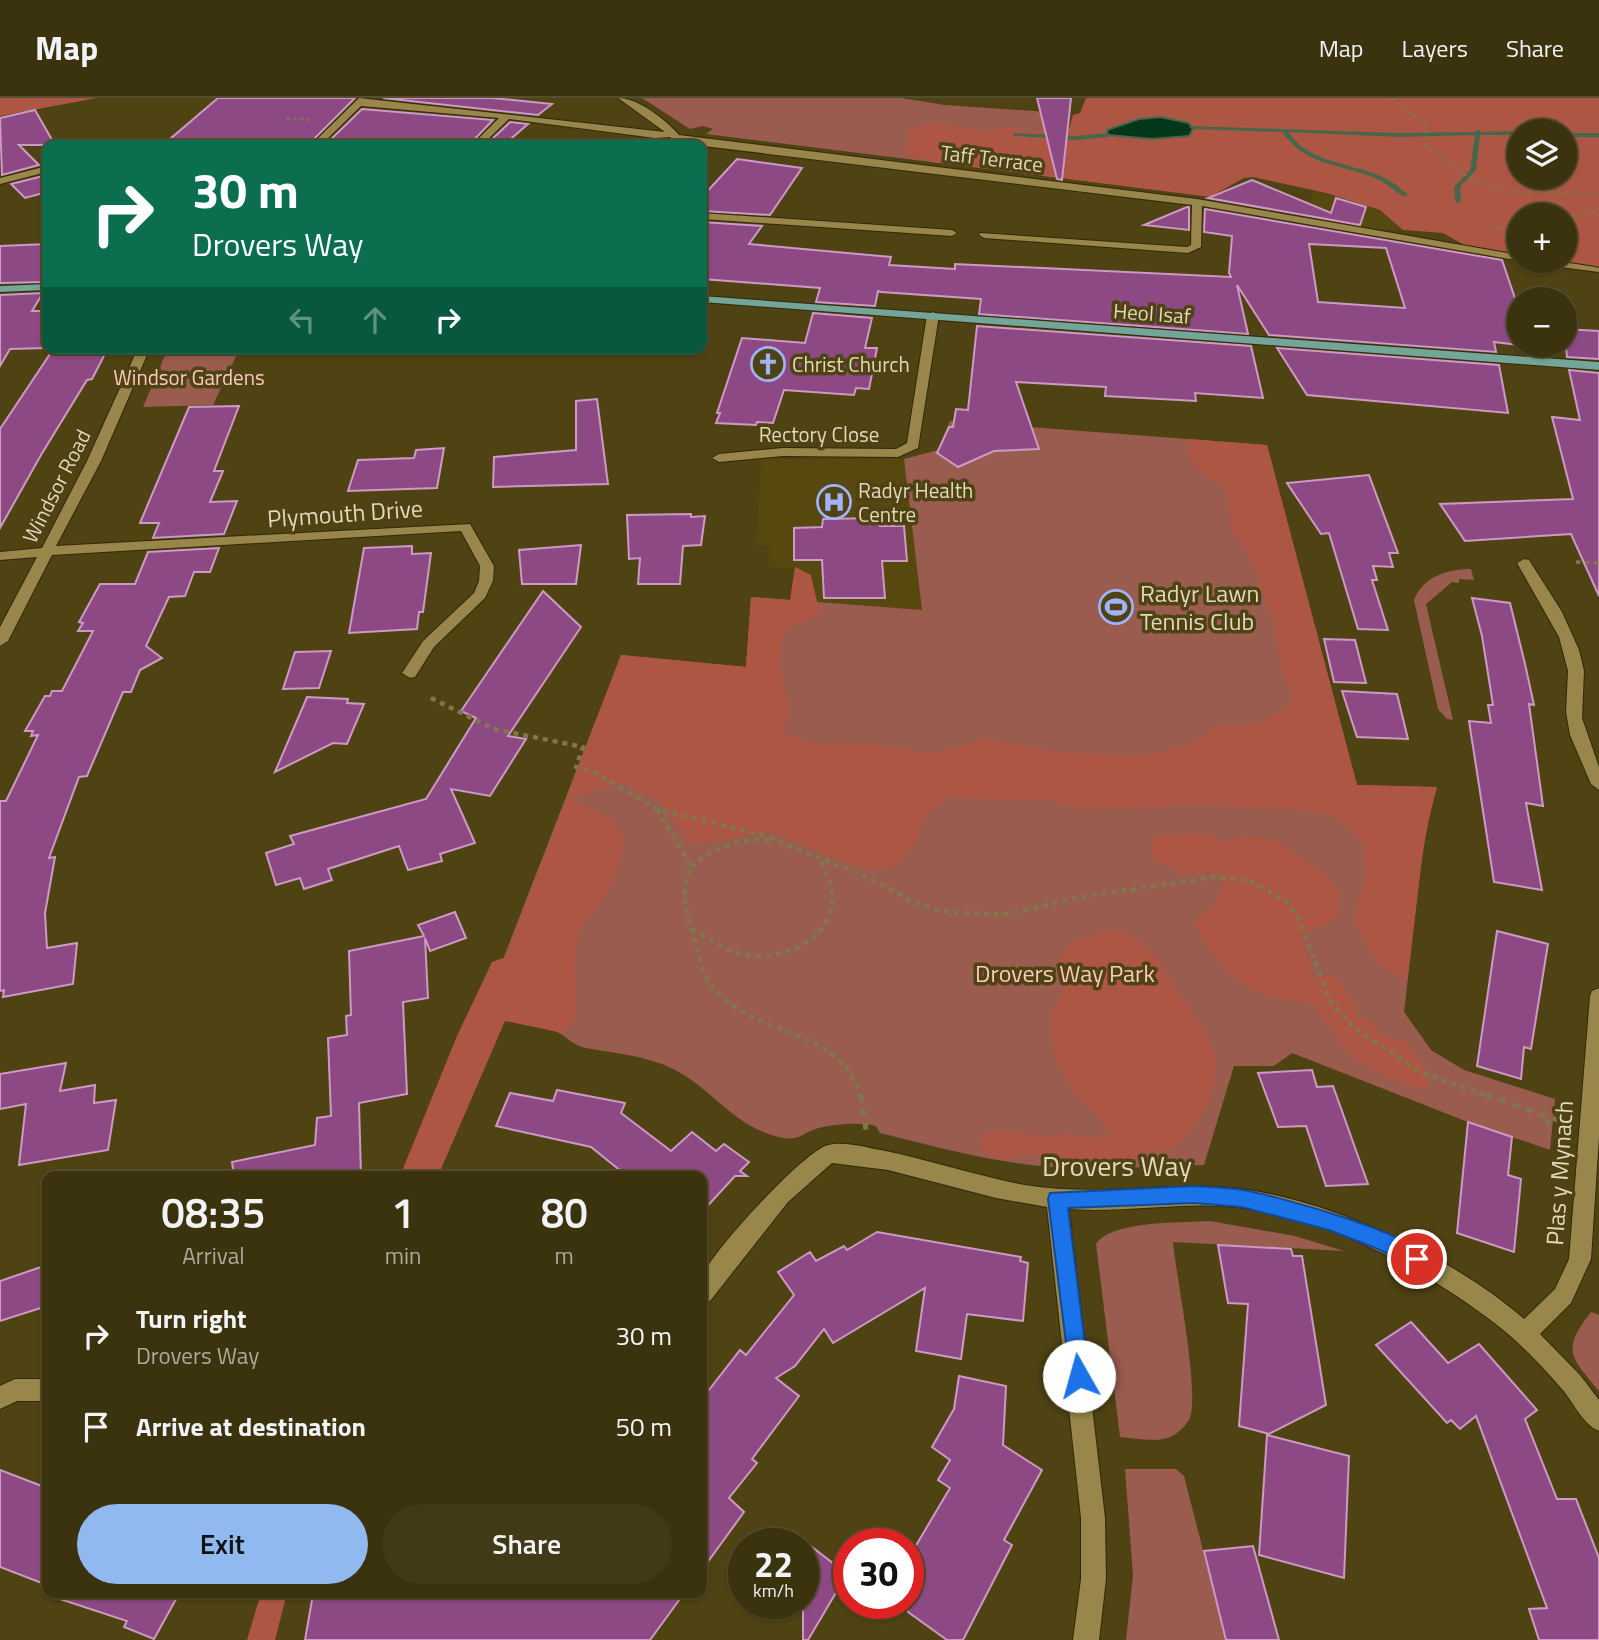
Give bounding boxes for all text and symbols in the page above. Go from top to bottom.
text: Map [35,23,98,73]
text: Map [1319,30,1364,66]
text: Layers [1402,30,1468,66]
text: Share [1506,30,1564,66]
map controls [1507,119,1577,357]
button: layers [1507,119,1577,189]
street label: Taff Terrace [939,136,1045,180]
text: 30 m [192,152,299,227]
icon: right [77,168,168,259]
button: + [1507,203,1577,273]
text: Drovers Way [192,220,363,268]
button: − [1507,287,1577,357]
street label: Heol Isaf [1112,294,1192,332]
icon: left [283,301,321,339]
icon: ahead [356,301,394,339]
icon: right [429,301,467,339]
church icon: Christ Church [749,345,787,383]
place label: Christ Church [792,348,910,380]
park label: Windsor Gardens [113,361,265,393]
street label: Rectory Close [759,418,879,450]
street label: Windsor Road [14,424,98,548]
place label: Radyr Health Centre [858,474,973,530]
hospital icon: Radyr Health Centre [815,483,853,521]
street label: Plymouth Drive [266,490,424,536]
place label: Radyr Lawn Tennis Club [1140,575,1259,639]
sports icon: Radyr Lawn Tennis Club [1097,588,1135,626]
park label: Drovers Way Park [975,955,1155,991]
street label: Plas y Mynach [1536,1099,1582,1247]
street label: Drovers Way [1042,1144,1192,1187]
text: 08:35 [161,1180,265,1244]
text: 1 [391,1180,415,1244]
text: 80 [541,1180,588,1244]
pin [1387,1229,1447,1289]
text: Arrival [182,1238,245,1273]
text: min [385,1238,421,1273]
text: m [555,1238,574,1273]
icon: arrive [1398,1240,1436,1278]
text: Turn right [136,1299,247,1338]
text: 30 m [615,1316,672,1355]
icon: right [77,1317,115,1355]
text: Drovers Way [136,1338,259,1373]
position arrow [1042,1339,1116,1413]
text: Arrive at destination [136,1407,366,1446]
text: 50 m [615,1407,672,1446]
icon: arrive [77,1408,115,1446]
button: Exit [77,1504,368,1584]
button: Share [382,1504,672,1584]
speed limit sign: 30 [833,1528,924,1619]
text: 22 [754,1537,793,1591]
text: km/h [753,1577,794,1604]

